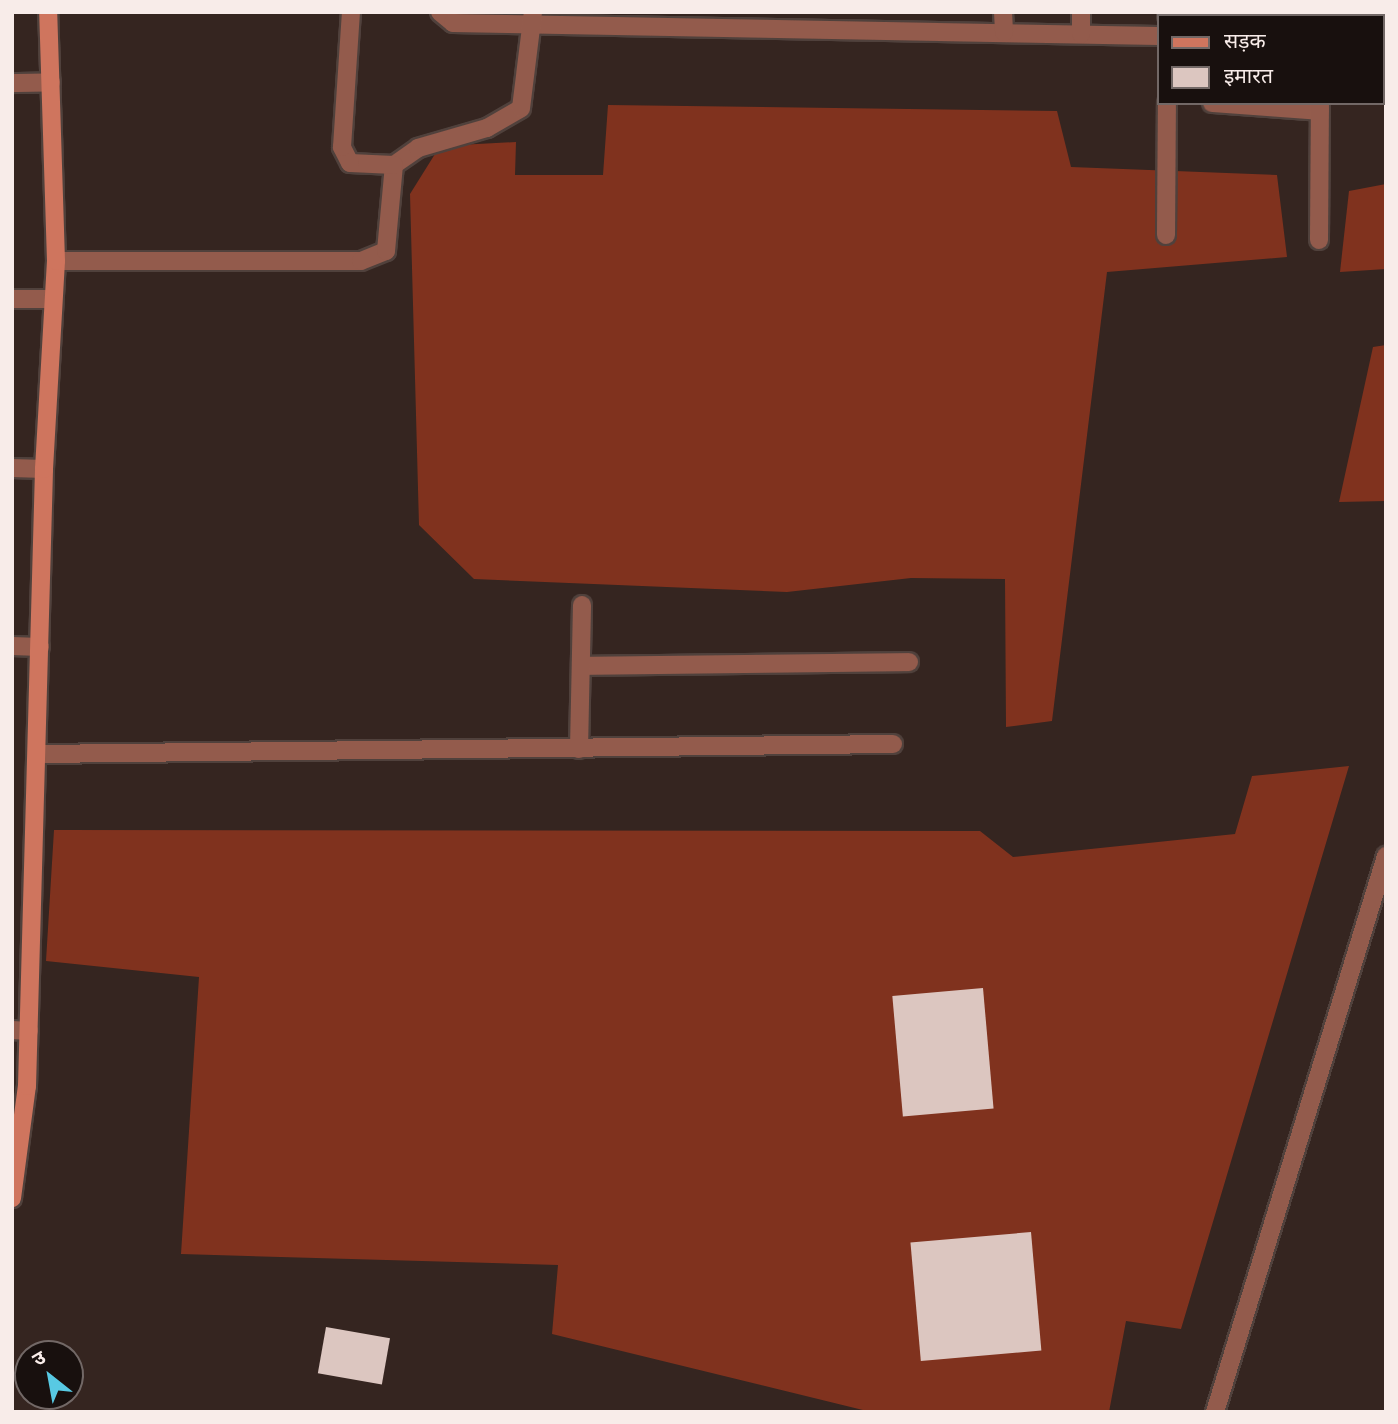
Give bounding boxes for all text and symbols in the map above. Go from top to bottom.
legend [1156,14,1384,105]
text: सड़क [1224,28,1266,53]
text: इमारत [1224,63,1273,88]
north arrow [14,1340,84,1410]
text: उ [28,1346,50,1371]

